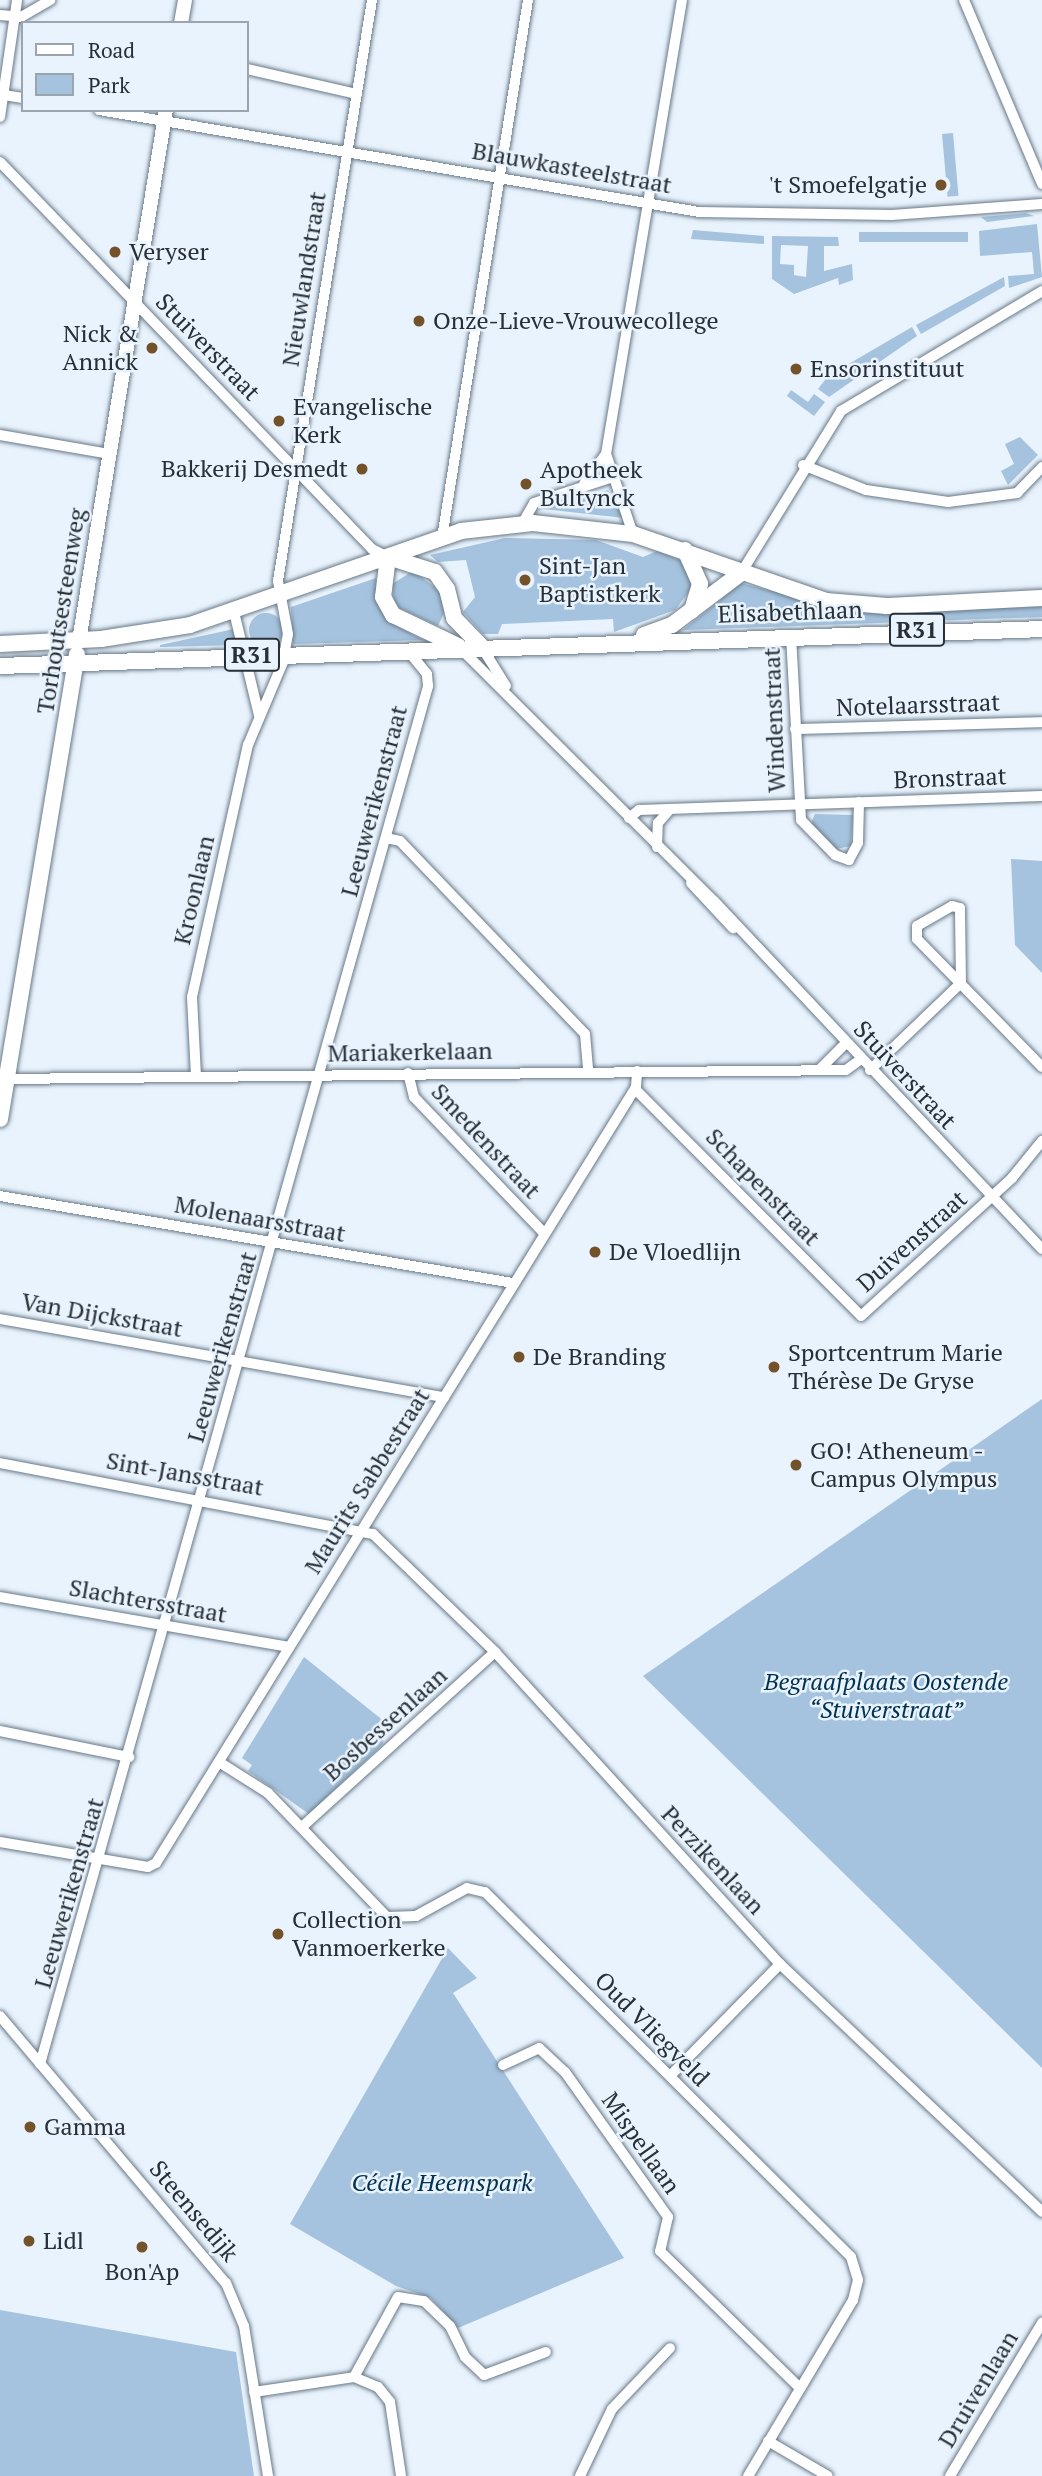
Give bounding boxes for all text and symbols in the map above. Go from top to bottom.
legend [21,21,248,112]
text: Road [88,36,135,64]
text: Park [88,71,130,99]
street label: Blauwkasteelstraat [470,136,674,200]
place label: 't Smoefelgatje [768,171,927,199]
marker: 't Smoefelgatje [933,177,949,193]
street label: Nieuwlandstraat [276,189,332,369]
place label: Veryser [129,238,209,266]
marker: Veryser [107,244,123,260]
street label: Stuiverstraat [150,288,266,406]
place label: Onze-Lieve-Vrouwecollege [433,307,719,335]
marker: Onze-Lieve-Vrouwecollege [411,313,427,329]
place label: Nick & Annick [62,320,138,376]
marker: Nick & Annick [144,340,160,356]
place label: Ensorinstituut [810,355,964,383]
marker: Ensorinstituut [788,361,804,377]
place label: Evangelische Kerk [293,393,432,449]
marker: Evangelische Kerk [271,413,287,429]
place label: Bakkerij Desmedt [161,455,348,483]
place label: Apotheek Bultynck [540,456,643,512]
marker: Bakkerij Desmedt [354,461,370,477]
marker: Apotheek Bultynck [518,476,534,492]
street label: Torhoutsesteenweg [31,506,91,716]
place label: Sint-Jan Baptistkerk [539,552,660,608]
marker: Sint-Jan Baptistkerk [517,572,533,588]
street label: Elisabethlaan [717,595,863,629]
road number: R31 [887,610,947,650]
road number: R31 [222,636,282,674]
street label: Windenstraat [757,647,791,793]
street label: Notelaarsstraat [835,688,1001,722]
street label: Leeuwerikenstraat [335,702,413,900]
street label: Bronstraat [893,762,1007,794]
street label: Kroonlaan [167,833,221,947]
street label: Stuiverstraat [848,1015,962,1135]
street label: Mariakerkelaan [327,1036,493,1068]
street label: Smedenstraat [425,1077,547,1205]
street label: Schapenstraat [700,1122,826,1252]
street label: Duivenstraat [851,1184,973,1298]
street label: Molenaarsstraat [172,1190,348,1248]
place label: De Vloedlijn [609,1238,742,1266]
marker: De Vloedlijn [587,1244,603,1260]
street label: Leeuwerikenstraat [181,1248,263,1446]
street label: Van Dijckstraat [19,1287,185,1343]
place label: Sportcentrum Marie Thérèse De Gryse [788,1339,1003,1395]
place label: De Branding [533,1343,666,1371]
marker: De Branding [511,1349,527,1365]
marker: Sportcentrum Marie Thérèse De Gryse [766,1359,782,1375]
street label: Maurits Sabbestraat [298,1383,436,1579]
place label: GO! Atheneum - Campus Olympus [810,1437,997,1493]
street label: Sint-Jansstraat [104,1446,266,1502]
marker: GO! Atheneum - Campus Olympus [788,1457,804,1473]
street label: Slachtersstraat [67,1573,229,1629]
street label: Bosbessenlaan [317,1661,453,1787]
park label: Begraafplaats Oostende “Stuiverstraat” [764,1668,1008,1724]
street label: Leeuwerikenstraat [28,1794,110,1992]
street label: Perzikenlaan [655,1800,771,1920]
place label: Collection Vanmoerkerke [292,1906,446,1962]
marker: Collection Vanmoerkerke [270,1926,286,1942]
street label: Oud Vliegveld [589,1966,715,2092]
street label: Mispellaan [596,2087,686,2199]
place label: Gamma [44,2113,126,2141]
marker: Gamma [22,2119,38,2135]
street label: Steensedijk [144,2155,244,2267]
park label: Cécile Heemspark [352,2169,532,2197]
place label: Lidl [43,2227,84,2255]
marker: Lidl [21,2233,37,2249]
marker: Bon'Ap [134,2239,150,2255]
place label: Bon'Ap [105,2258,179,2286]
street label: Druivenlaan [932,2325,1024,2453]

